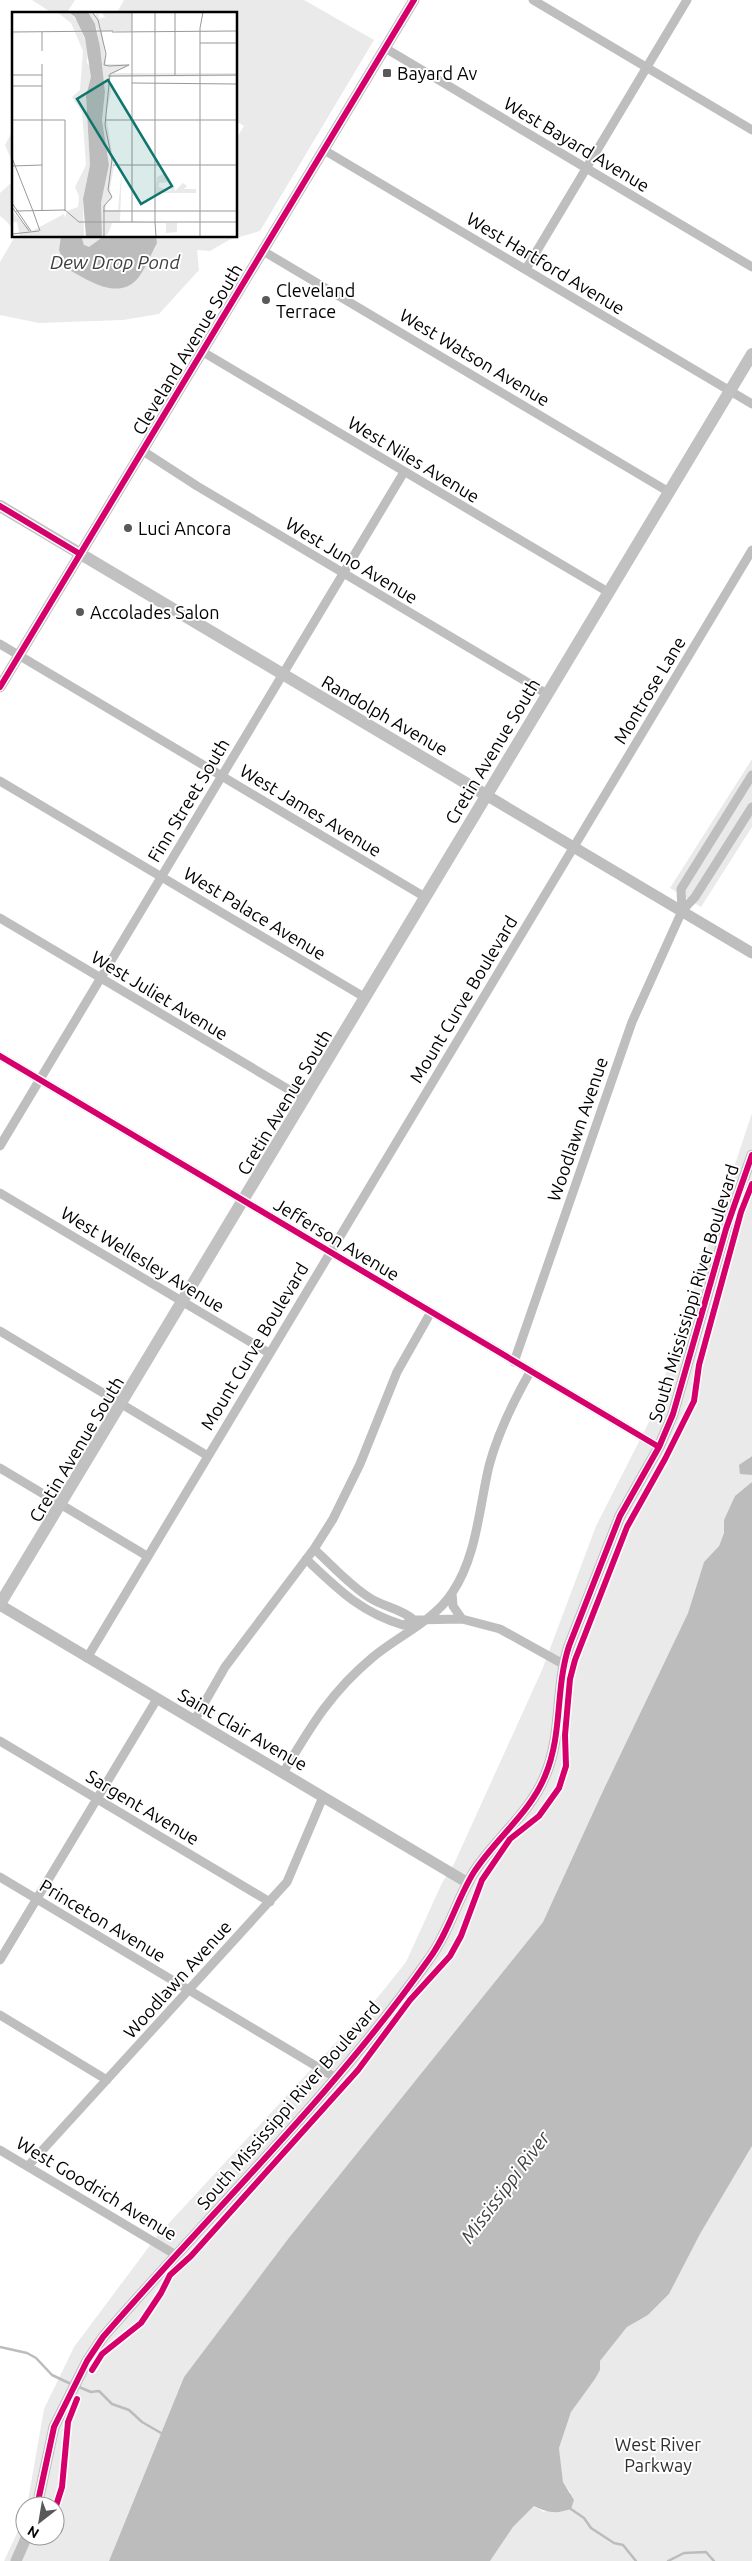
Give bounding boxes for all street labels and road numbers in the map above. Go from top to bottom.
street label: West Bayard Avenue [501,93,653,195]
street label: West Hartford Avenue [463,208,629,318]
street label: Cleveland Avenue South [128,260,246,438]
street label: West Watson Avenue [396,304,554,410]
street label: West Niles Avenue [345,412,483,506]
street label: West Juno Avenue [283,513,421,607]
street label: Montrose Lane [609,633,689,747]
street label: Randolph Avenue [318,671,452,759]
street label: Cretin Avenue South [441,675,543,827]
street label: Finn Street South [143,735,233,865]
street label: West James Avenue [237,760,385,860]
street label: West Palace Avenue [180,863,330,963]
street label: Mount Curve Boulevard [405,912,521,1086]
street label: West Juliet Avenue [88,946,232,1044]
street label: Cretin Avenue South [233,1026,335,1178]
street label: Woodlawn Avenue [543,1054,611,1204]
street label: South Mississippi River Boulevard [644,1162,742,1424]
street label: Jefferson Avenue [271,1194,403,1284]
street label: West Wellesley Avenue [58,1202,228,1316]
street label: Mount Curve Boulevard [196,1259,312,1433]
street label: Cretin Avenue South [25,1373,127,1525]
street label: Saint Clair Avenue [175,1684,311,1774]
street label: Sargent Avenue [83,1765,203,1849]
street label: Princeton Avenue [37,1875,169,1965]
street label: Woodlawn Avenue [119,1916,235,2042]
street label: South Mississippi River Boulevard [192,1997,384,2213]
street label: West Goodrich Avenue [13,2132,181,2244]

